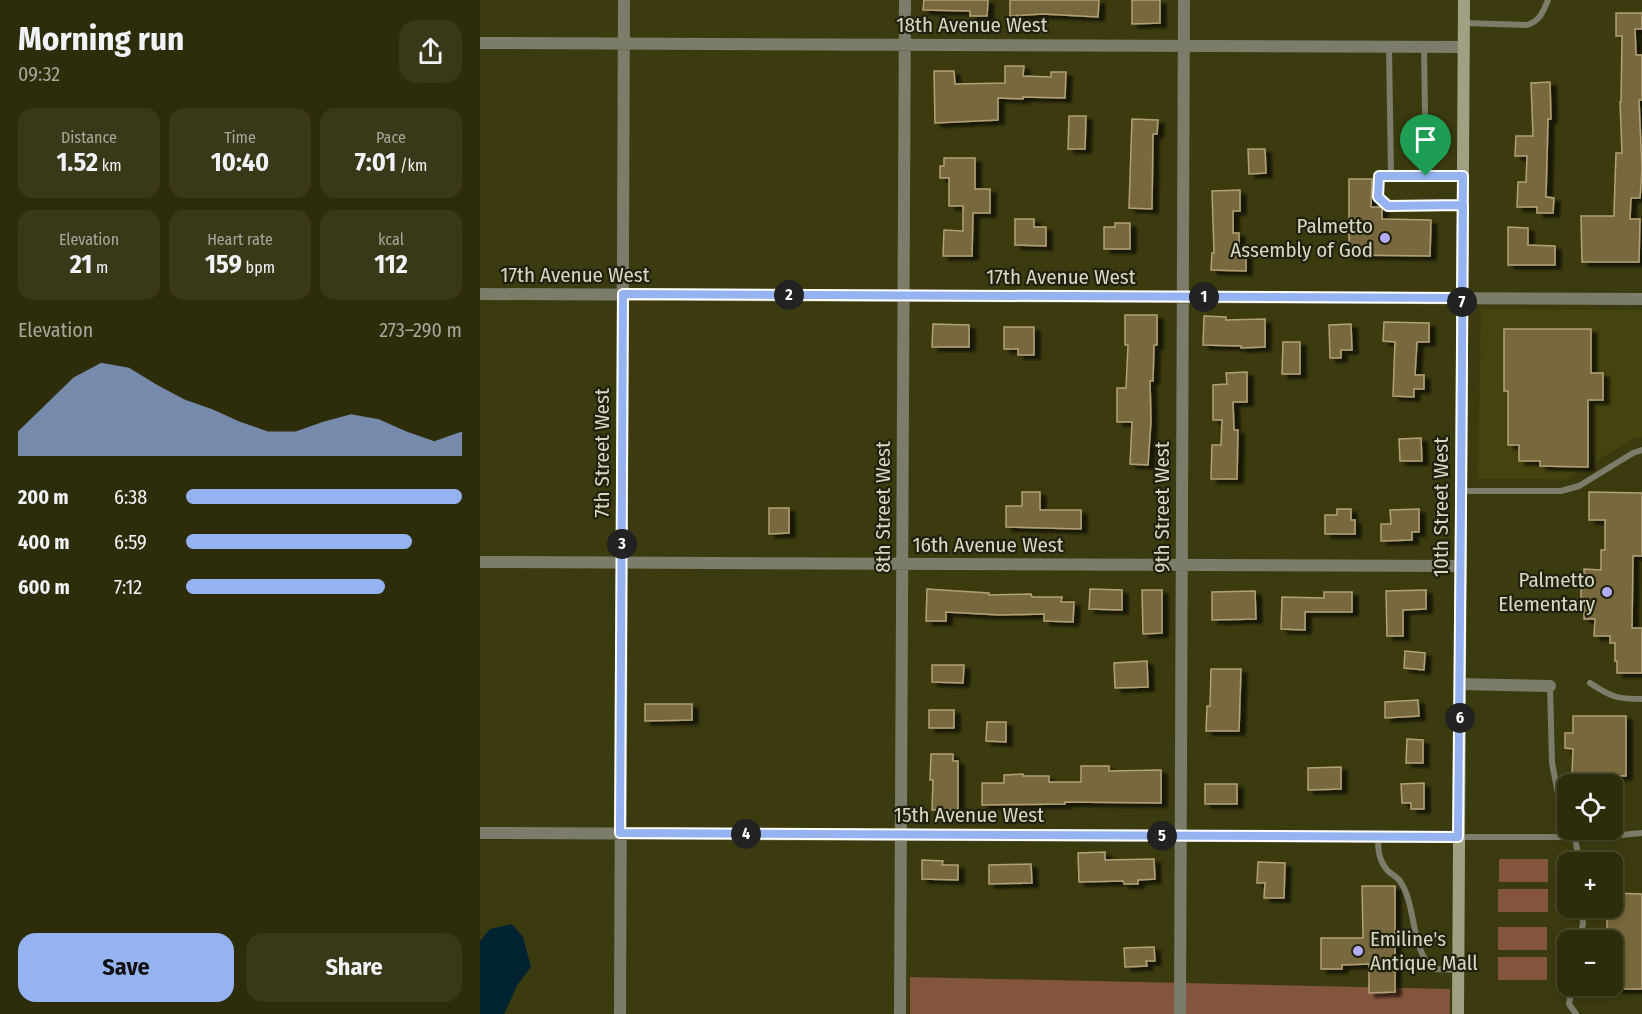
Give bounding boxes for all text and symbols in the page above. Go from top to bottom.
street label: 18th Avenue West [896,12,1048,38]
text: Morning run [18,19,184,59]
button: share [399,20,462,83]
text: 09:32 [18,62,60,86]
pin [1400,114,1451,176]
icon: arrive [1409,123,1442,156]
text: Distance [61,128,117,147]
text: Time [224,128,256,147]
text: Pace [376,128,406,147]
text: 1.52 [56,147,98,178]
text: 10:40 [211,147,269,178]
text: 7:01 [355,147,396,178]
text: km [98,156,122,175]
text: /km [396,156,427,175]
place label: Palmetto Assembly of God [1230,213,1373,263]
text: Elevation [59,230,119,249]
text: Heart rate [207,230,273,249]
text: kcal [378,230,404,249]
marker: Palmetto Assembly of God [1378,231,1392,245]
text: 21 [70,249,92,280]
text: 159 [205,249,242,280]
text: 112 [374,249,408,280]
text: m [92,258,108,277]
text: bpm [242,258,275,277]
street label: 17th Avenue West [500,262,650,288]
street label: 17th Avenue West [986,264,1136,290]
pin: 2 [774,280,804,310]
pin: 1 [1189,282,1219,312]
text: 2 [785,285,793,304]
text: 1 [1201,287,1207,306]
pin: 7 [1447,287,1477,317]
text: 7 [1459,292,1465,311]
text: Elevation [18,318,93,342]
text: 273–290 m [379,318,462,342]
street label: 7th Street West [589,388,615,518]
street label: 10th Street West [1428,437,1454,577]
street label: 8th Street West [870,441,896,573]
street label: 9th Street West [1149,441,1175,573]
text: 200 m [18,485,69,509]
text: 6:38 [114,485,147,509]
pin: 3 [607,529,637,559]
text: 400 m [18,530,70,554]
text: 6:59 [114,530,147,554]
street label: 16th Avenue West [912,532,1064,558]
text: 3 [618,534,626,553]
place label: Palmetto Elementary [1498,567,1596,617]
text: 600 m [18,575,70,599]
text: 7:12 [114,575,142,599]
marker: Palmetto Elementary [1600,585,1614,599]
pin: 6 [1445,703,1475,733]
text: 6 [1456,708,1464,727]
map controls [1557,774,1623,996]
button: locate [1557,774,1623,840]
street label: 15th Avenue West [894,802,1044,828]
pin: 4 [731,819,761,849]
pin: 5 [1147,821,1177,851]
text: 4 [742,824,750,843]
text: 5 [1158,826,1166,845]
button: + [1557,852,1623,918]
place label: Emiline's Antique Mall [1370,926,1478,976]
button: − [1557,930,1623,996]
button: Save [18,933,234,1002]
button: Share [246,933,462,1002]
marker: Emiline's Antique Mall [1351,944,1365,958]

